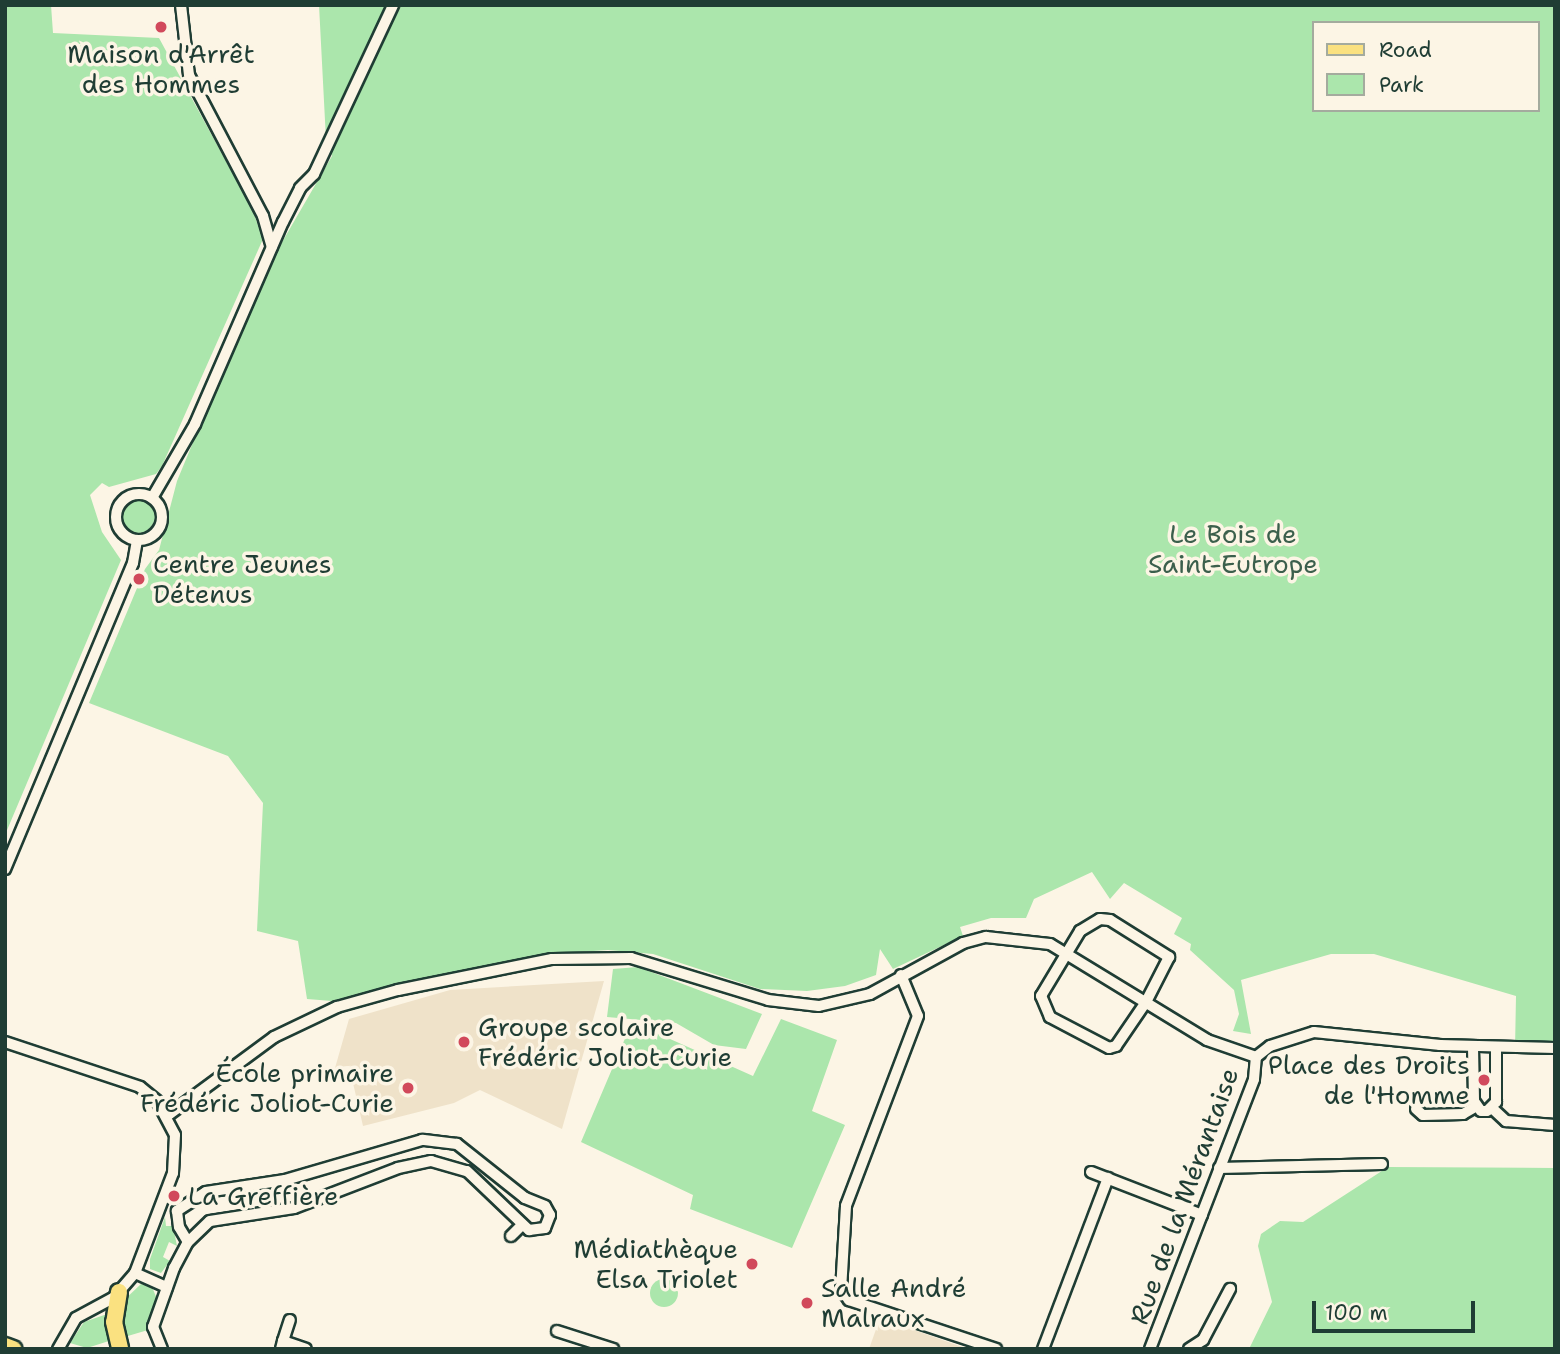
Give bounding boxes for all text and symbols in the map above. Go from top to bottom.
marker: Maison d'Arrêt des Hommes [153,19,169,35]
legend [1312,21,1539,112]
text: Road [1379,36,1432,64]
place label: Maison d'Arrêt des Hommes [67,38,255,100]
text: Park [1379,71,1424,99]
park label: Le Bois de Saint-Eutrope [1148,518,1318,580]
place label: Centre Jeunes Détenus [153,548,332,610]
marker: Centre Jeunes Détenus [131,571,147,587]
place label: Groupe scolaire Frédéric Joliot-Curie [478,1011,732,1072]
marker: Groupe scolaire Frédéric Joliot-Curie [456,1034,472,1050]
place label: Place des Droits de l'Homme [1268,1049,1470,1110]
place label: École primaire Frédéric Joliot-Curie [140,1057,394,1118]
street label: Rue de la Mérantaise [1123,1064,1245,1328]
marker: Place des Droits de l'Homme [1476,1072,1492,1088]
marker: École primaire Frédéric Joliot-Curie [400,1080,416,1096]
place label: La Greffière [188,1180,339,1212]
marker: La Greffière [166,1188,182,1204]
place label: Médiathèque Elsa Triolet [574,1233,738,1294]
marker: Médiathèque Elsa Triolet [744,1256,760,1272]
place label: Salle André Malraux [821,1272,966,1334]
scale bar [1315,1288,1478,1332]
marker: Salle André Malraux [799,1295,815,1311]
text: 100 m [1325,1299,1388,1327]

